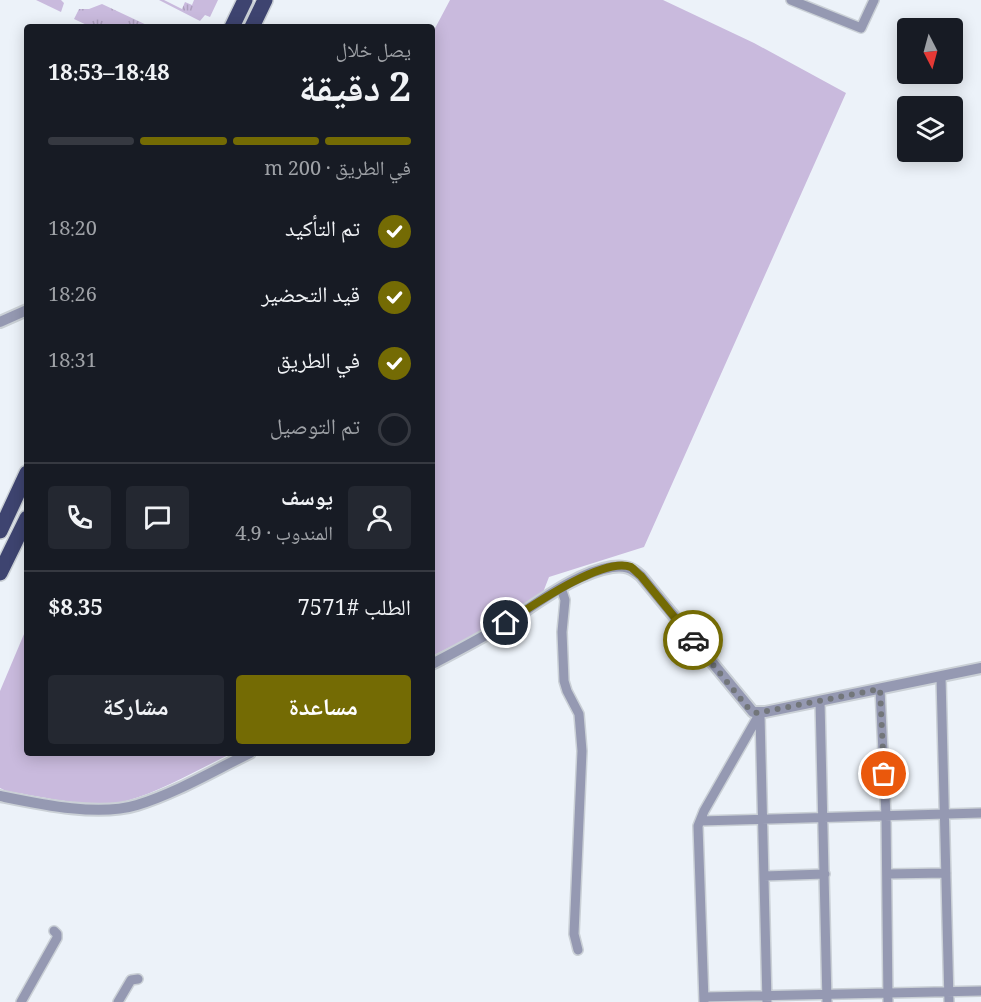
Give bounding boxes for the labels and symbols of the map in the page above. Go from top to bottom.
north arrow [897,18,963,84]
pin [480,597,531,648]
courier [663,610,723,670]
pin [858,748,909,799]

